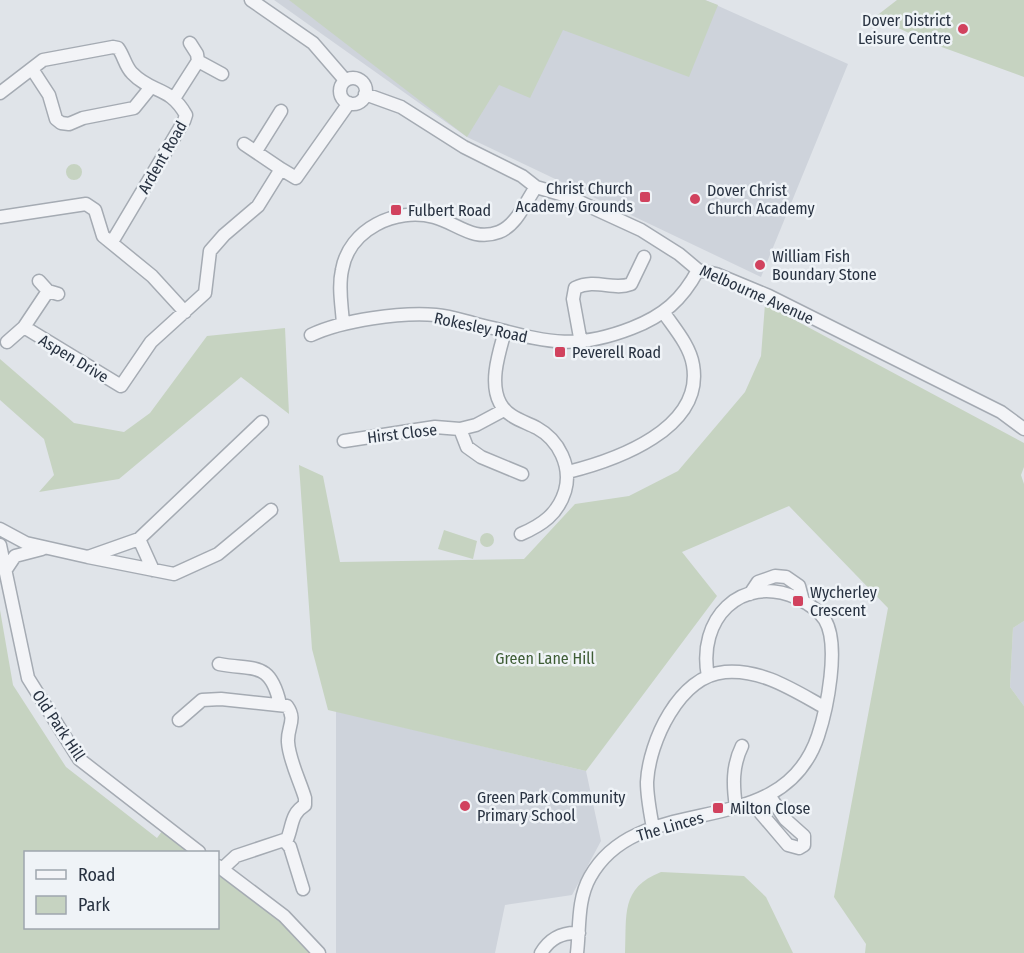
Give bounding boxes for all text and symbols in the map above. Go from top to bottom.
place label: Dover District Leisure Centre [858,11,952,48]
marker: Dover District Leisure Centre [956,22,970,36]
street label: Ardent Road [134,118,191,197]
place label: Christ Church Academy Grounds [516,179,633,216]
place label: Dover Christ Church Academy [707,181,816,218]
marker: Christ Church Academy Grounds [638,190,652,204]
marker: Dover Christ Church Academy [688,192,702,206]
place label: Fulbert Road [408,201,491,220]
marker: Fulbert Road [389,203,403,217]
place label: William Fish Boundary Stone [772,247,877,284]
marker: William Fish Boundary Stone [753,258,767,272]
street label: Melbourne Avenue [697,261,817,328]
street label: Rokesley Road [432,308,529,347]
street label: Aspen Drive [36,330,112,387]
place label: Peverell Road [572,343,661,362]
marker: Peverell Road [553,345,567,359]
street label: Hirst Close [366,420,438,447]
place label: Wycherley Crescent [810,583,878,620]
marker: Wycherley Crescent [791,594,805,608]
park label: Green Lane Hill [495,649,595,668]
street label: Old Park Hill [28,686,89,764]
place label: Green Park Community Primary School [477,788,626,825]
marker: Green Park Community Primary School [458,799,472,813]
place label: Milton Close [730,799,811,818]
marker: Milton Close [711,801,725,815]
street label: The Linces [635,808,706,845]
legend [24,851,219,929]
text: Road [78,864,115,886]
text: Park [78,894,111,916]

